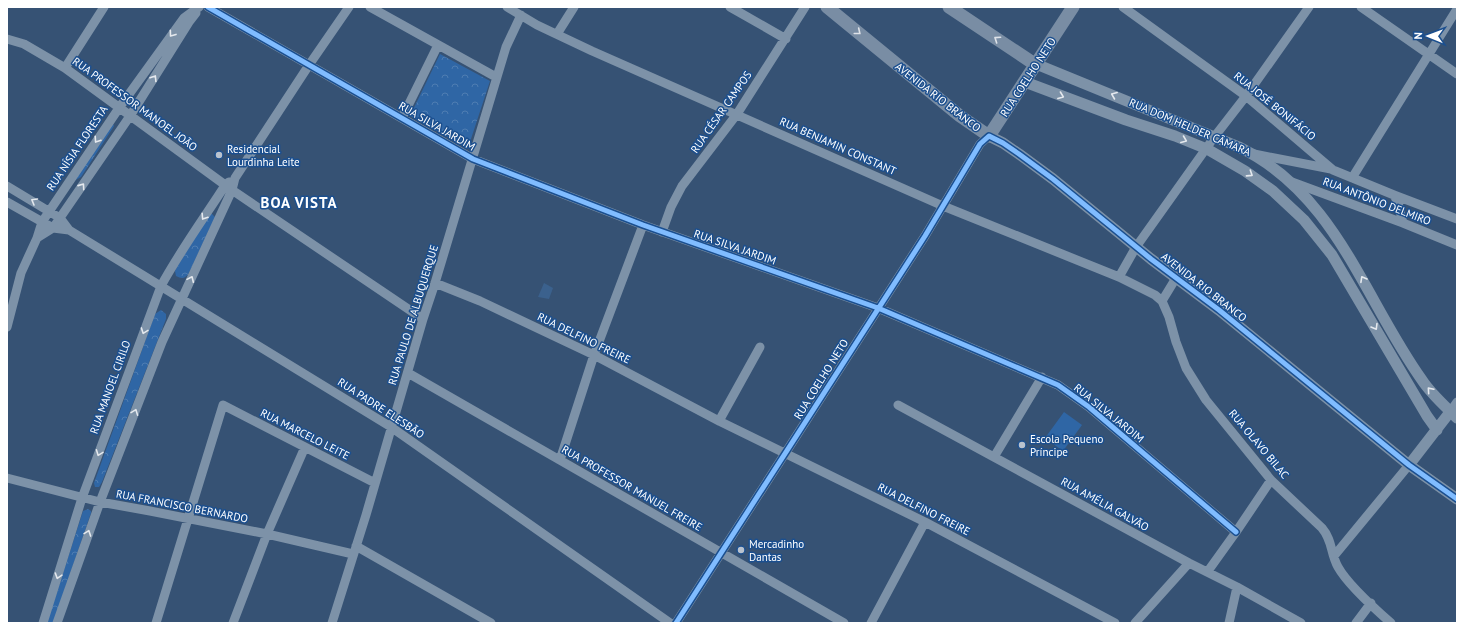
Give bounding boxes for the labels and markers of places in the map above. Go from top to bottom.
place label: Residencial Lourdinha Leite [227,142,300,169]
marker: Residencial Lourdinha Leite [214,150,224,160]
place label: Escola Pequeno Príncipe [1030,432,1103,459]
marker: Escola Pequeno Príncipe [1017,440,1027,450]
place label: Mercadinho Dantas [749,537,804,564]
marker: Mercadinho Dantas [736,545,746,555]

